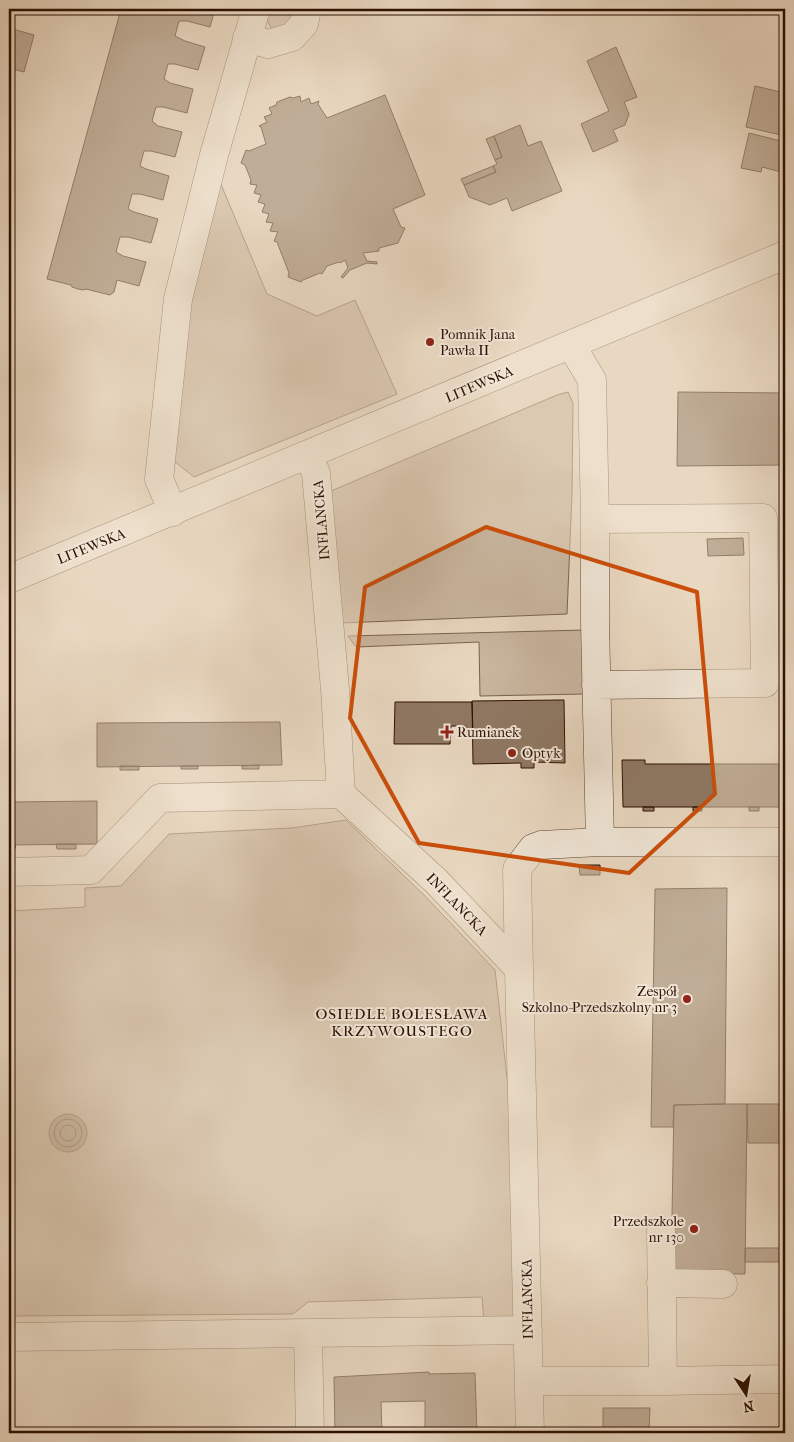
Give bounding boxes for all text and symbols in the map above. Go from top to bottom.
place label: Pomnik Jana Pawła II [440,326,516,359]
marker: Pomnik Jana Pawła II [424,336,436,348]
street label: LITEWSKA [443,362,517,406]
street label: INFLANCKA [309,478,333,561]
street label: LITEWSKA [55,525,129,568]
place label: Rumianek [457,724,520,741]
marker: Rumianek [441,726,453,738]
place label: Optyk [522,745,561,762]
marker: Optyk [506,747,518,759]
street label: INFLANCKA [423,869,491,940]
place label: Zespół Szkolno-Przedszkolny nr 3 [522,983,677,1016]
marker: Zespół Szkolno-Przedszkolny nr 3 [681,993,693,1005]
district label: OSIEDLE BOLESŁAWA KRZYWOUSTEGO [315,1005,489,1040]
place label: Przedszkole nr 130 [613,1213,684,1246]
marker: Przedszkole nr 130 [688,1223,700,1235]
street label: INFLANCKA [518,1258,537,1339]
north arrow [722,1370,772,1420]
text: N [741,1397,756,1416]

